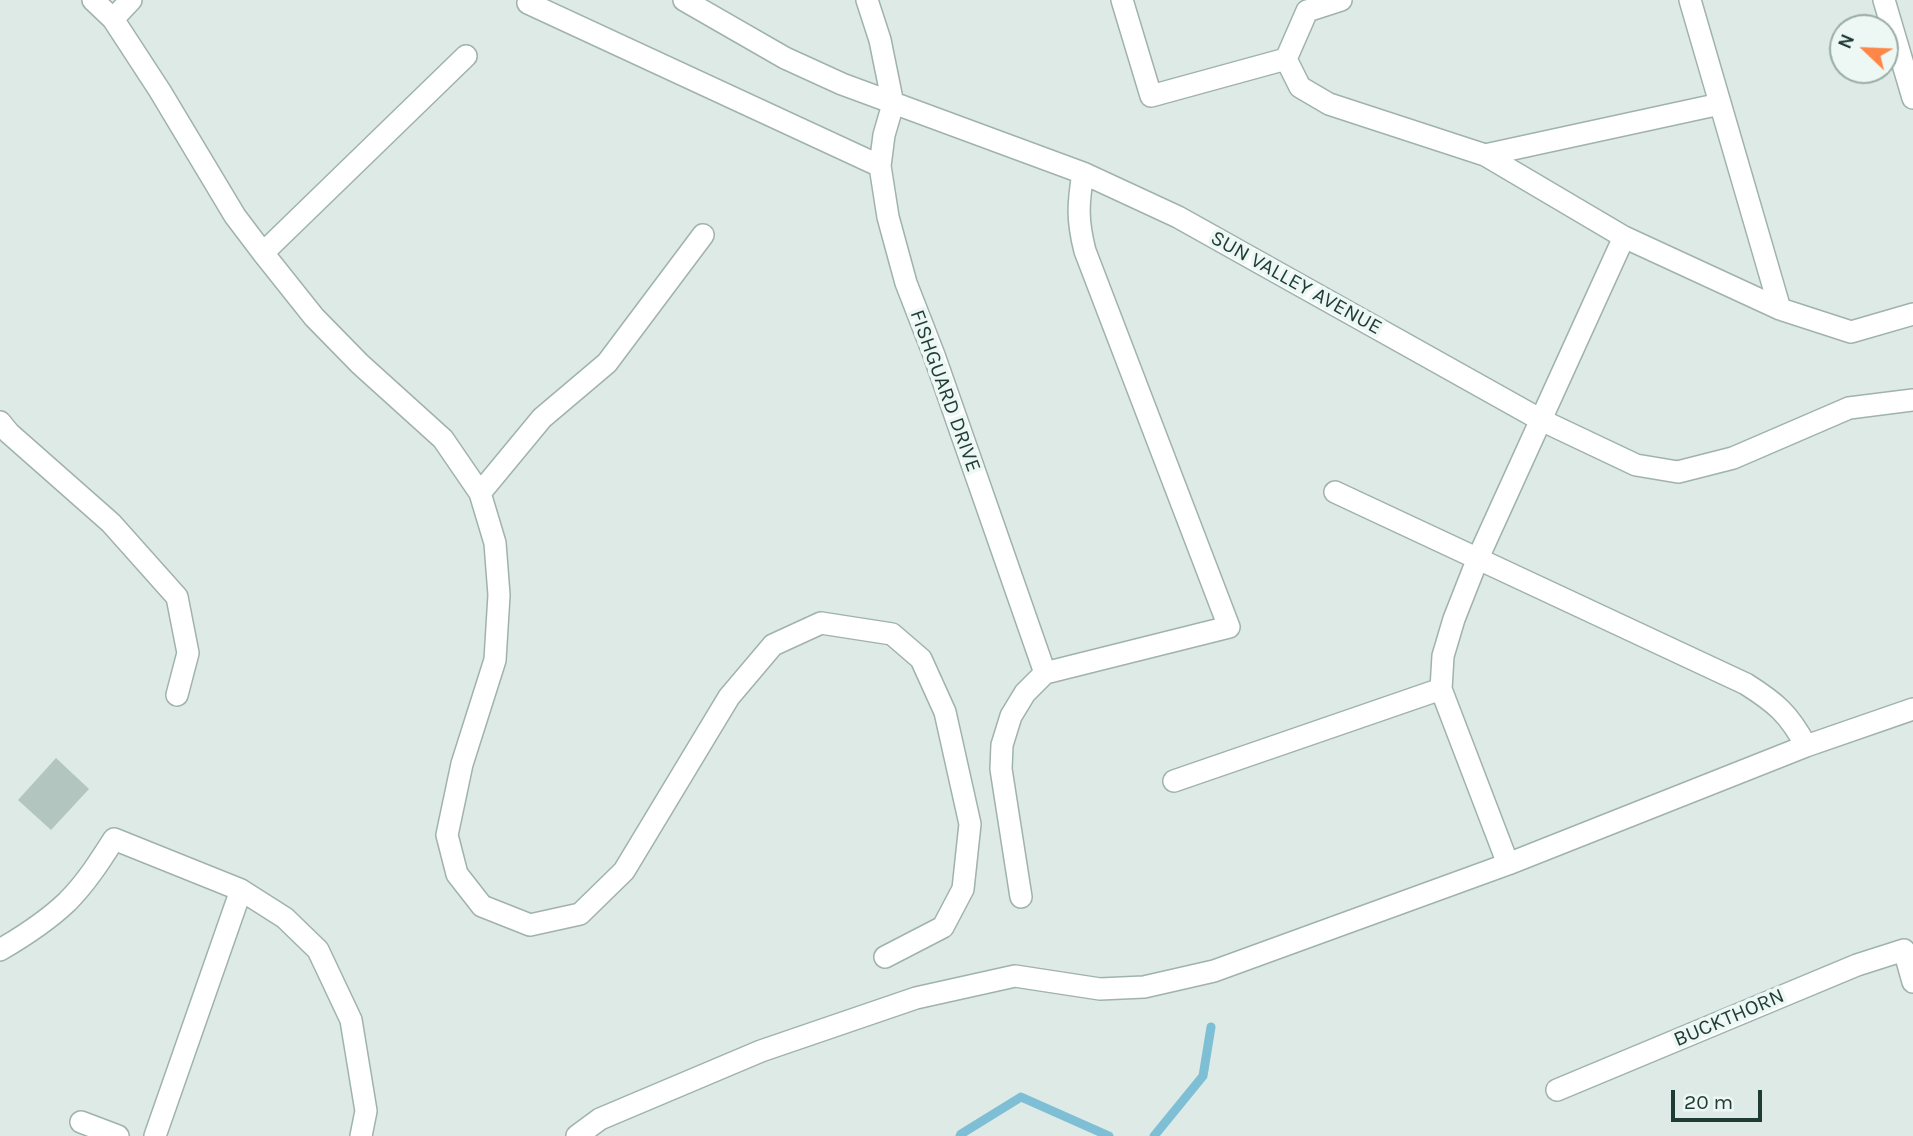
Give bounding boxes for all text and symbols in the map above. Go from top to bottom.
north arrow [1829,14,1899,84]
text: N [1834,31,1859,52]
street label: SUN VALLEY AVENUE [1206,225,1386,341]
street label: FISHGUARD DRIVE [904,306,986,476]
street label: BUCKTHORN [1670,983,1788,1053]
scale bar [1675,1076,1766,1120]
text: 20 m [1684,1090,1733,1114]

